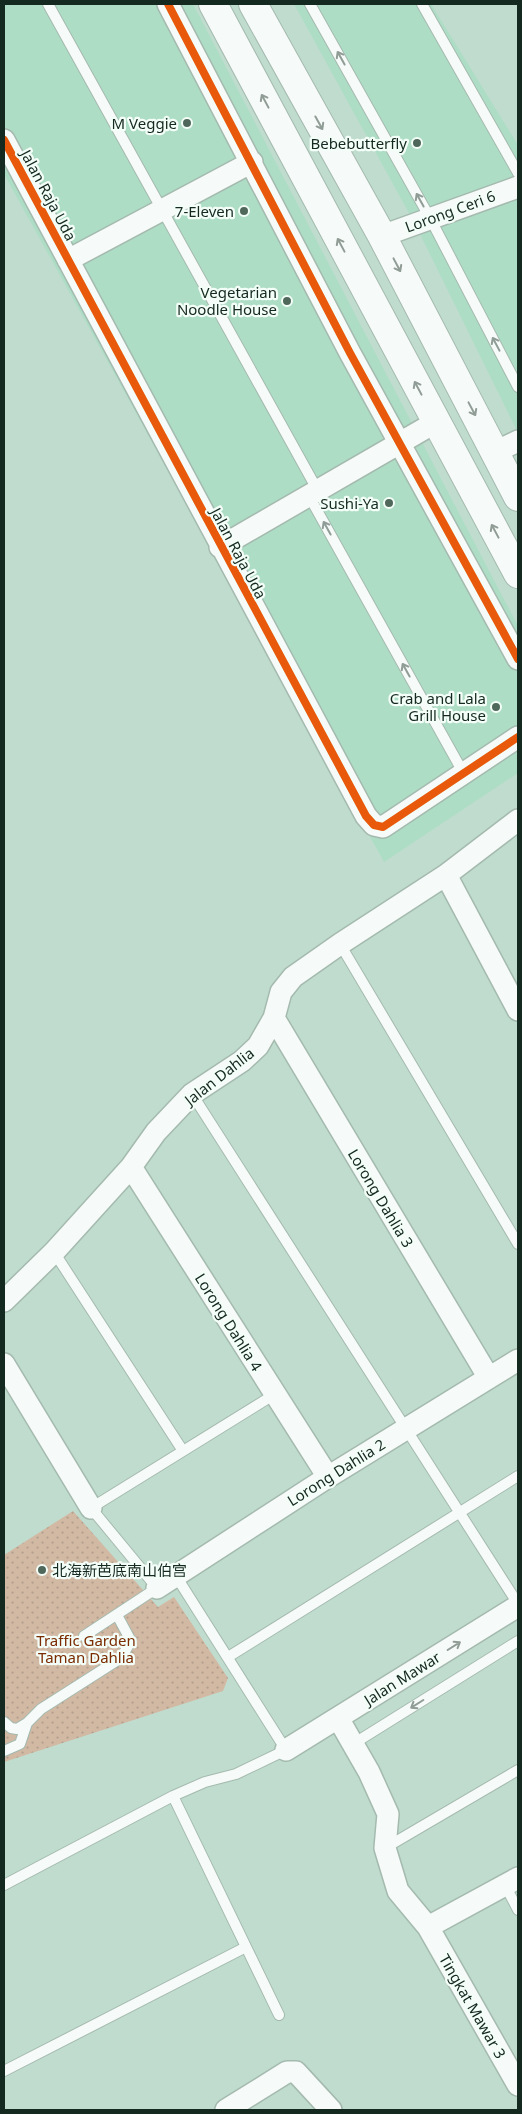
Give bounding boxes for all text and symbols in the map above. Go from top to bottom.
one-way arrow [335,52,345,66]
one-way arrow [260,94,269,109]
place label: M Veggie [112,113,177,133]
one-way arrow [315,115,324,130]
marker: M Veggie [181,117,193,129]
place label: Bebebutterfly [310,133,407,153]
marker: Bebebutterfly [411,137,423,149]
street label: Jalan Raja Uda [16,144,81,244]
street label: Lorong Ceri 6 [402,185,498,237]
one-way arrow [415,193,424,208]
place label: 7-Eleven [175,201,234,221]
marker: 7-Eleven [238,205,250,217]
one-way arrow [336,238,346,252]
one-way arrow [392,258,402,273]
place label: Vegetarian Noodle House [177,282,277,319]
marker: Vegetarian Noodle House [281,295,293,307]
one-way arrow [491,337,500,352]
one-way arrow [413,381,422,396]
one-way arrow [467,402,477,417]
place label: Sushi-Ya [320,493,379,513]
marker: Sushi-Ya [383,497,395,509]
street label: Jalan Raja Uda [206,502,271,602]
one-way arrow [322,521,331,536]
one-way arrow [490,524,499,539]
one-way arrow [401,663,410,678]
place label: Crab and Lala Grill House [390,688,486,725]
marker: Crab and Lala Grill House [490,701,502,713]
street label: Jalan Dahlia [179,1043,258,1111]
street label: Lorong Dahlia 3 [344,1145,418,1251]
street label: Lorong Dahlia 4 [191,1269,267,1375]
street label: Lorong Dahlia 2 [283,1434,389,1510]
place label: 北海新芭底南山伯宫 [52,1560,187,1580]
marker: 北海新芭底南山伯宫 [36,1564,48,1576]
park label: Traffic Garden Taman Dahlia [36,1630,136,1667]
one-way arrow [446,1641,460,1651]
street label: Jalan Mawar [358,1647,444,1710]
one-way arrow [411,1699,425,1709]
street label: Tingkat Mawar 3 [435,1950,511,2062]

